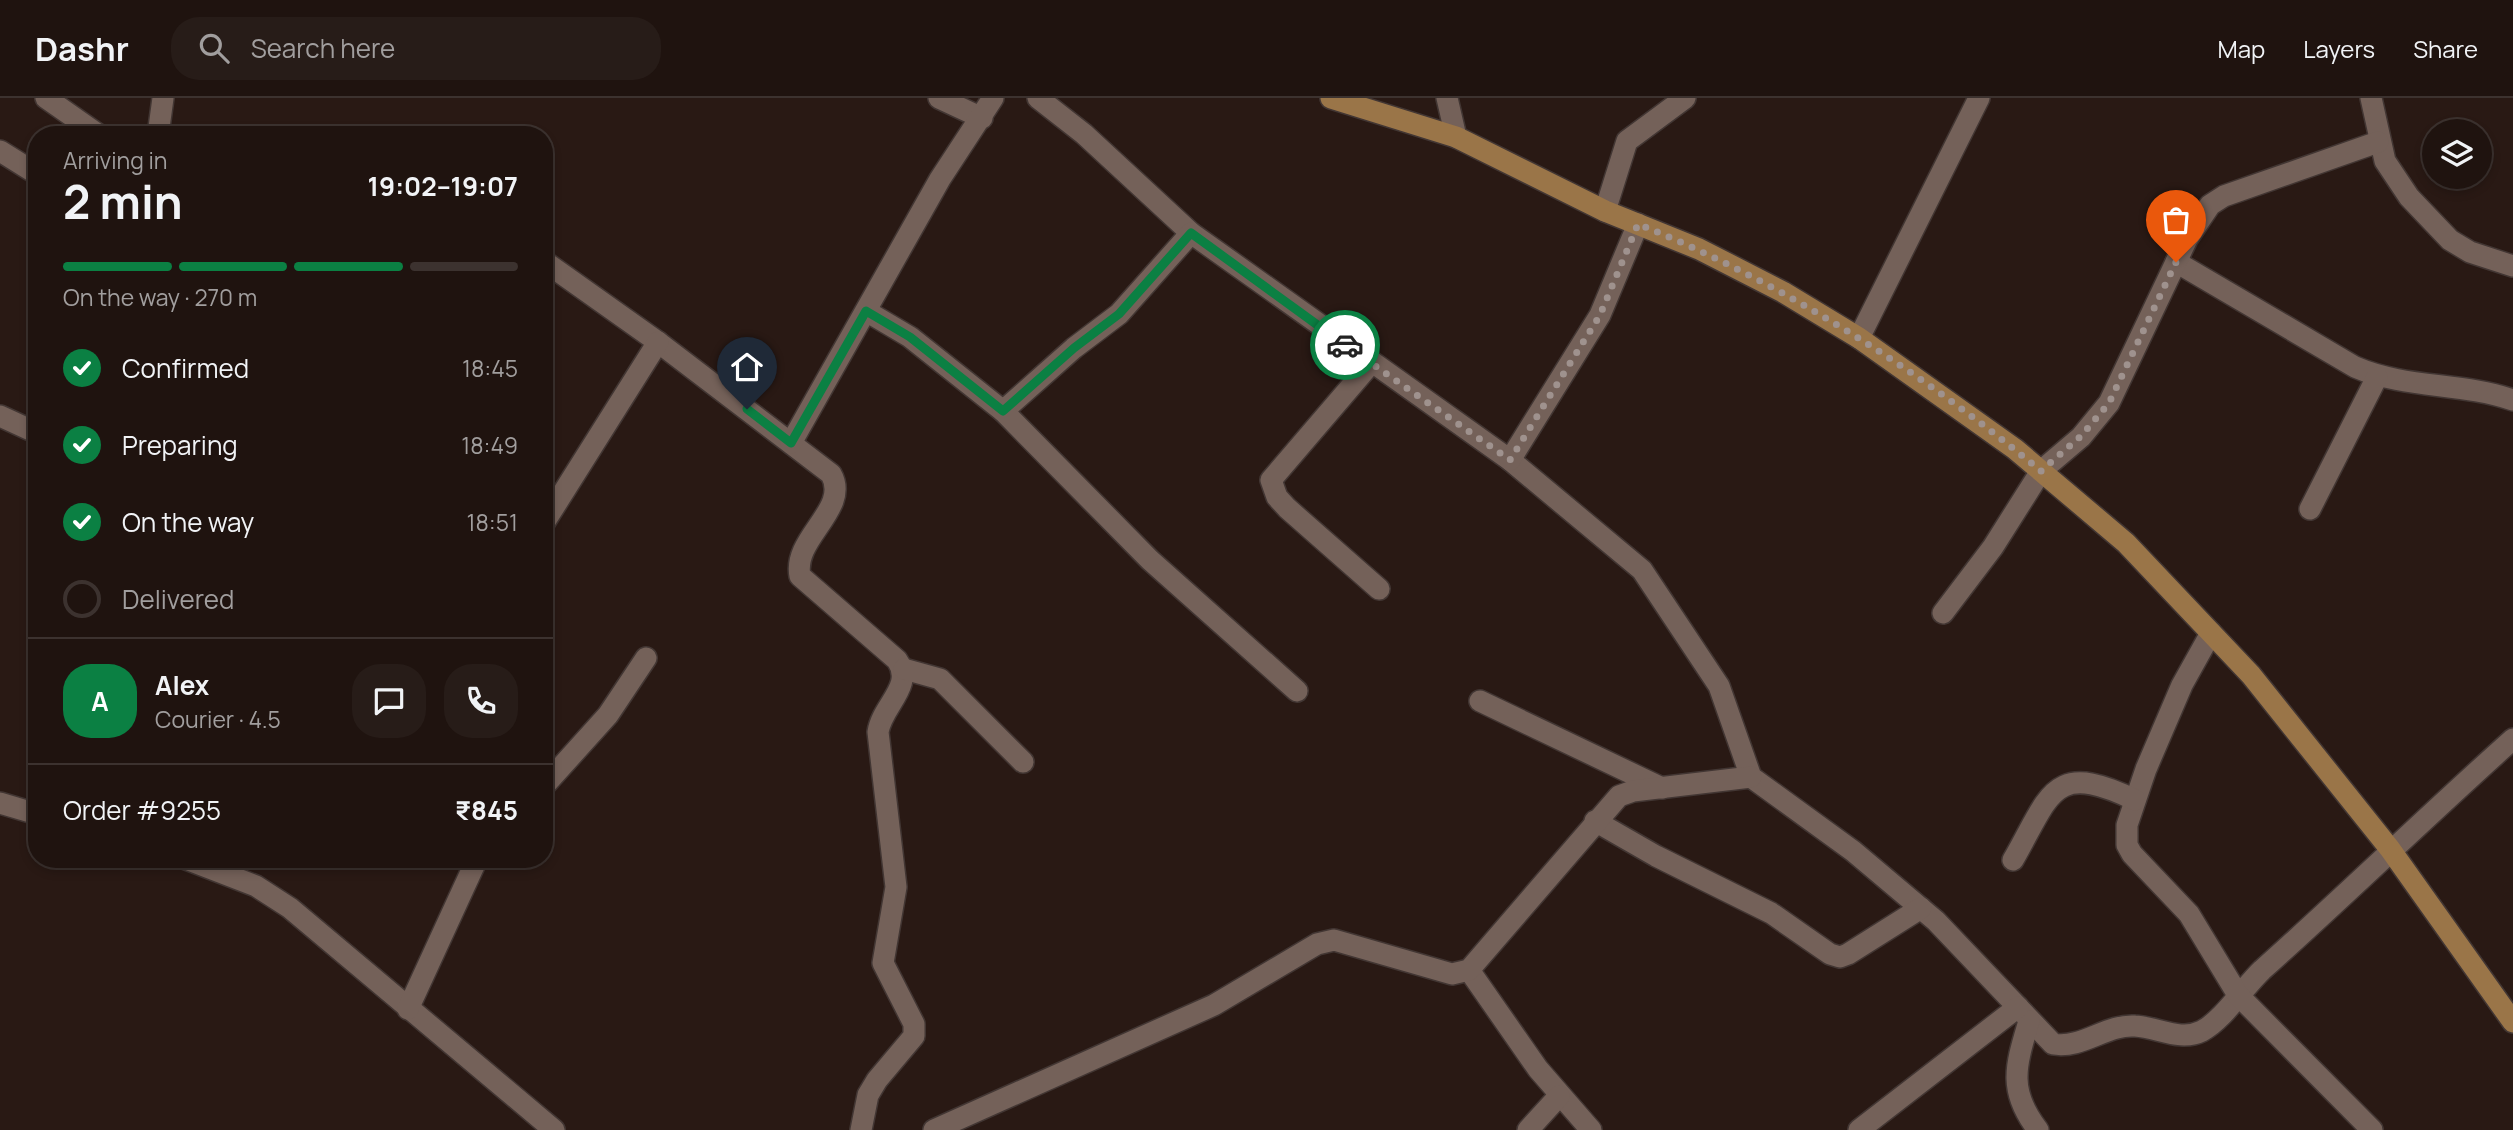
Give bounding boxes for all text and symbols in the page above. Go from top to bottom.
search box [171,17,661,80]
text: Dashr [35,26,129,71]
icon: search [195,29,233,67]
text: Search here [251,30,395,66]
text: Map [2218,32,2265,65]
text: Layers [2303,32,2375,65]
text: Share [2413,32,2478,65]
map controls [2422,119,2492,189]
button: layers [2422,119,2492,189]
text: Arriving in [63,144,168,176]
text: 19:02–19:07 [368,168,518,204]
text: 2 min [63,170,183,233]
pin [2146,190,2206,262]
icon: bag [2157,201,2195,239]
text: On the way · 270 m [63,281,257,313]
courier [1310,310,1380,380]
icon: car [1326,326,1364,364]
pin [717,337,777,409]
icon: home [728,348,766,386]
icon: check [63,349,101,387]
text: Confirmed [122,350,249,386]
text: 18:45 [462,352,518,384]
icon: check [63,426,101,464]
text: Preparing [122,427,238,463]
text: 18:49 [461,429,518,461]
icon: check [63,503,101,541]
text: On the way [122,504,254,540]
text: 18:51 [467,506,518,538]
text: Delivered [122,581,234,617]
button: chat [352,664,426,738]
button: phone [444,664,518,738]
text: Alex [155,667,209,703]
text: A [91,683,109,719]
text: Courier · 4.5 [155,703,281,735]
text: Order #9255 [63,792,221,828]
text: ₹845 [455,792,518,828]

